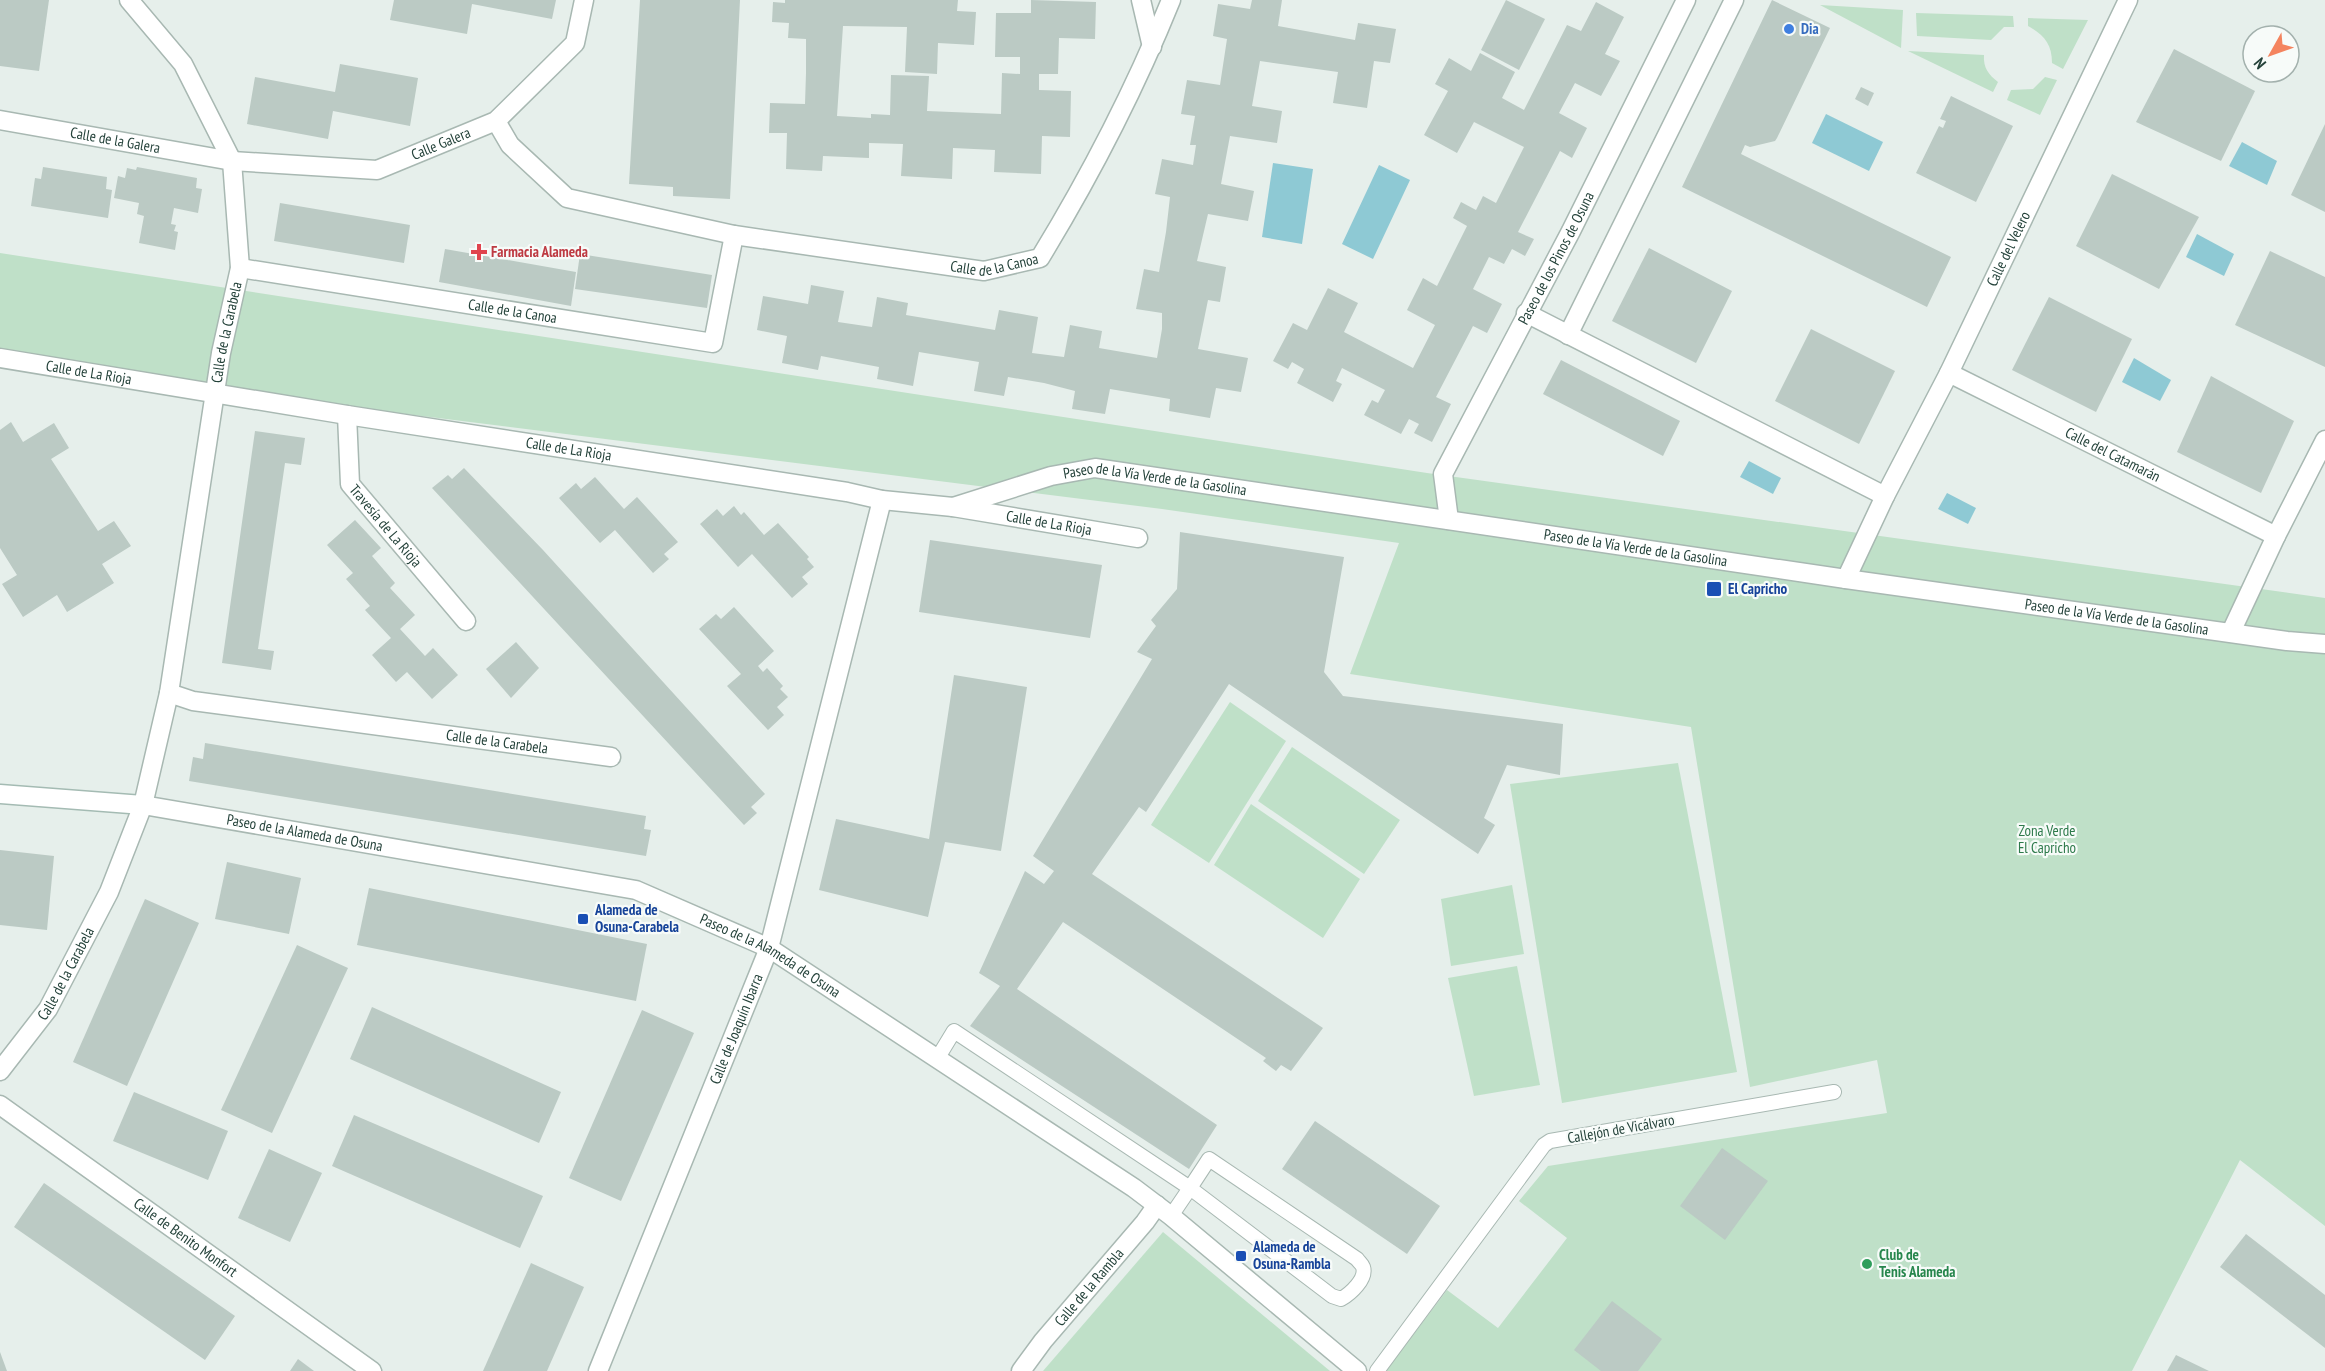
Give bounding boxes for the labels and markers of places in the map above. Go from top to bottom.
place label: Dia [1801,19,1819,38]
marker: Dia [1782,22,1796,36]
place label: Farmacia Alameda [491,242,588,261]
marker: Farmacia Alameda [472,245,486,259]
place label: El Capricho [1728,579,1787,598]
marker: El Capricho [1705,580,1723,598]
place label: Alameda de Osuna-Carabela [594,900,679,936]
marker: Alameda de Osuna-Carabela [576,912,590,926]
place label: Alameda de Osuna-Rambla [1252,1237,1331,1273]
place label: Club de Tenis Alameda [1879,1245,1955,1281]
marker: Alameda de Osuna-Rambla [1234,1249,1248,1263]
marker: Club de Tenis Alameda [1860,1257,1874,1271]

